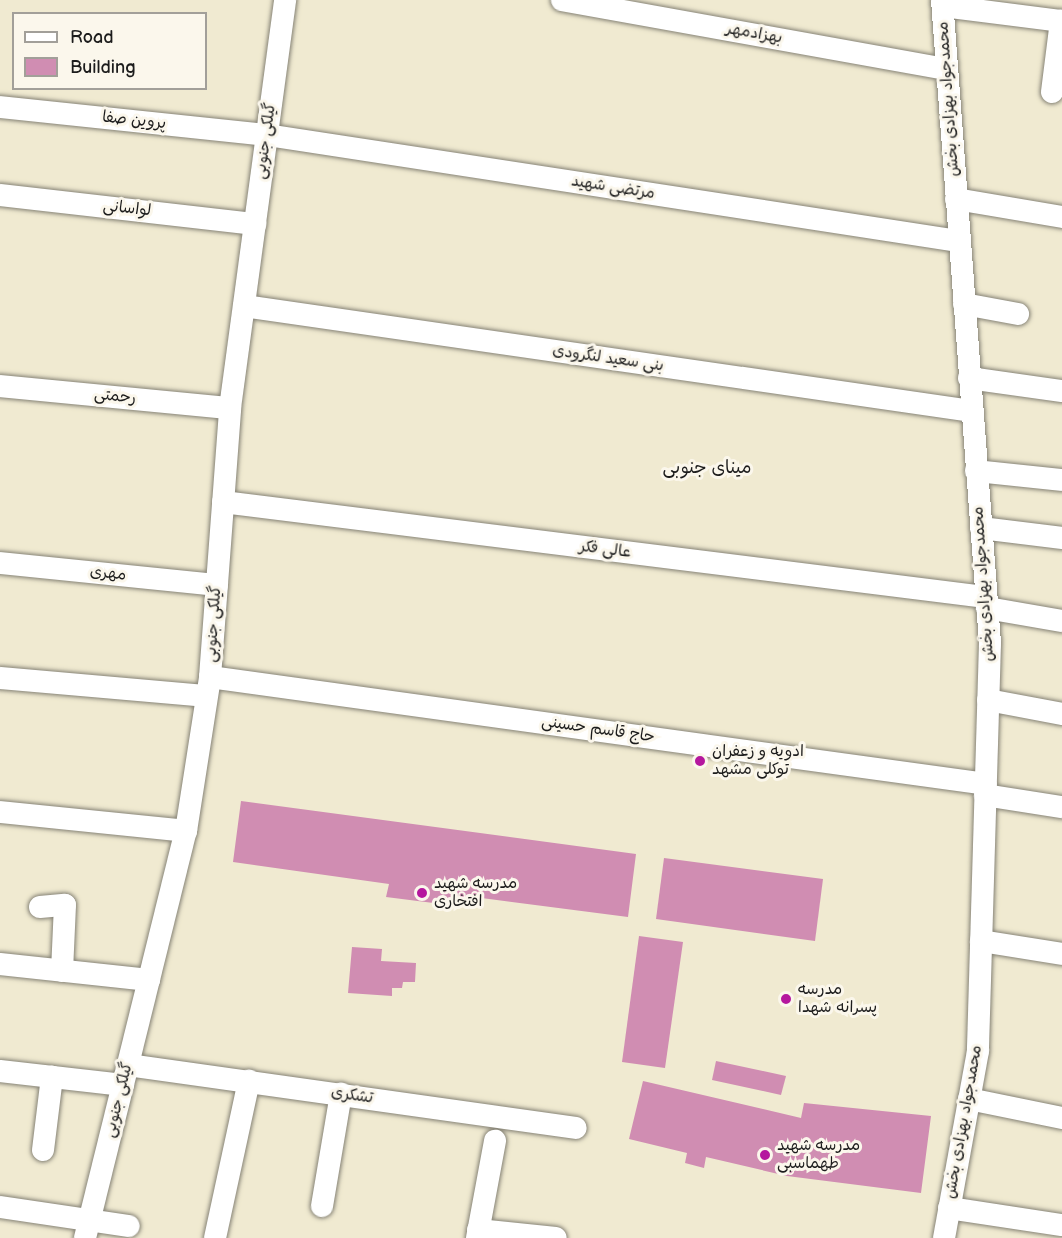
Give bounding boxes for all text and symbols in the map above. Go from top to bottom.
legend [12,12,207,90]
street label: بهزادمهر [724,20,784,48]
street label: محمدجواد بهزادی بخش [934,21,964,177]
text: Road [70,27,114,48]
text: Building [70,57,136,78]
street label: گیلکی جنوبی [251,102,281,180]
street label: پروین صفا [101,108,167,134]
street label: مرتضی شهید [570,172,656,204]
street label: لواسانی [102,197,152,221]
street label: بنی سعید لنگرودی [551,342,665,376]
street label: رحمتی [93,385,137,409]
district label: مینای جنوبی [663,457,751,479]
street label: محمدجواد بهزادی بخش [969,506,999,662]
street label: عالی فکر [578,537,632,563]
street label: مهری [89,563,127,585]
street label: گیلکی جنوبی [202,585,226,663]
street label: حاج قاسم حسینی [540,713,656,747]
place label: ادویه و زعفران توکلی مشهد [712,742,804,780]
marker: ادویه و زعفران توکلی مشهد [693,754,707,768]
place label: مدرسه شهید افتخاری [434,874,517,912]
marker: مدرسه شهید افتخاری [415,886,429,900]
place label: مدرسه پسرانه شهدا [798,980,877,1018]
marker: مدرسه پسرانه شهدا [779,992,793,1006]
street label: محمدجواد بهزادی بخش [941,1044,987,1200]
street label: گیلکی جنوبی [100,1060,138,1140]
street label: تشکری [330,1084,374,1108]
place label: مدرسه شهید طهماسبی [777,1136,860,1174]
marker: مدرسه شهید طهماسبی [758,1148,772,1162]

